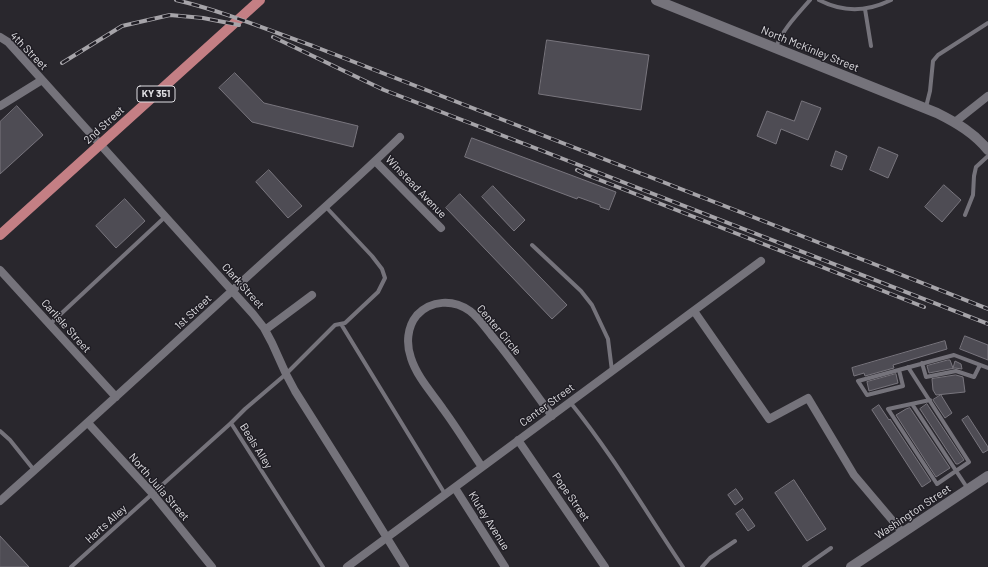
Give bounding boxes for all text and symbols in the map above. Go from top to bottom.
street label: North McKinley Street [759,23,861,75]
street label: 4th Street [8,29,50,73]
road number: KY 351 [137,86,175,102]
street label: 2nd Street [81,103,127,147]
street label: Winstead Avenue [383,153,449,221]
street label: Clark Street [219,261,267,311]
street label: 1st Street [172,292,214,332]
street label: Carlisle Street [39,297,93,355]
street label: Center Circle [474,302,524,358]
street label: Center Street [517,381,577,429]
street label: Beals Alley [237,421,275,471]
street label: North Julia Street [126,451,192,523]
street label: Pope Street [549,470,593,524]
street label: Washington Street [873,482,953,542]
street label: Klutey Avenue [466,489,512,553]
street label: Harts Alley [83,502,129,546]

